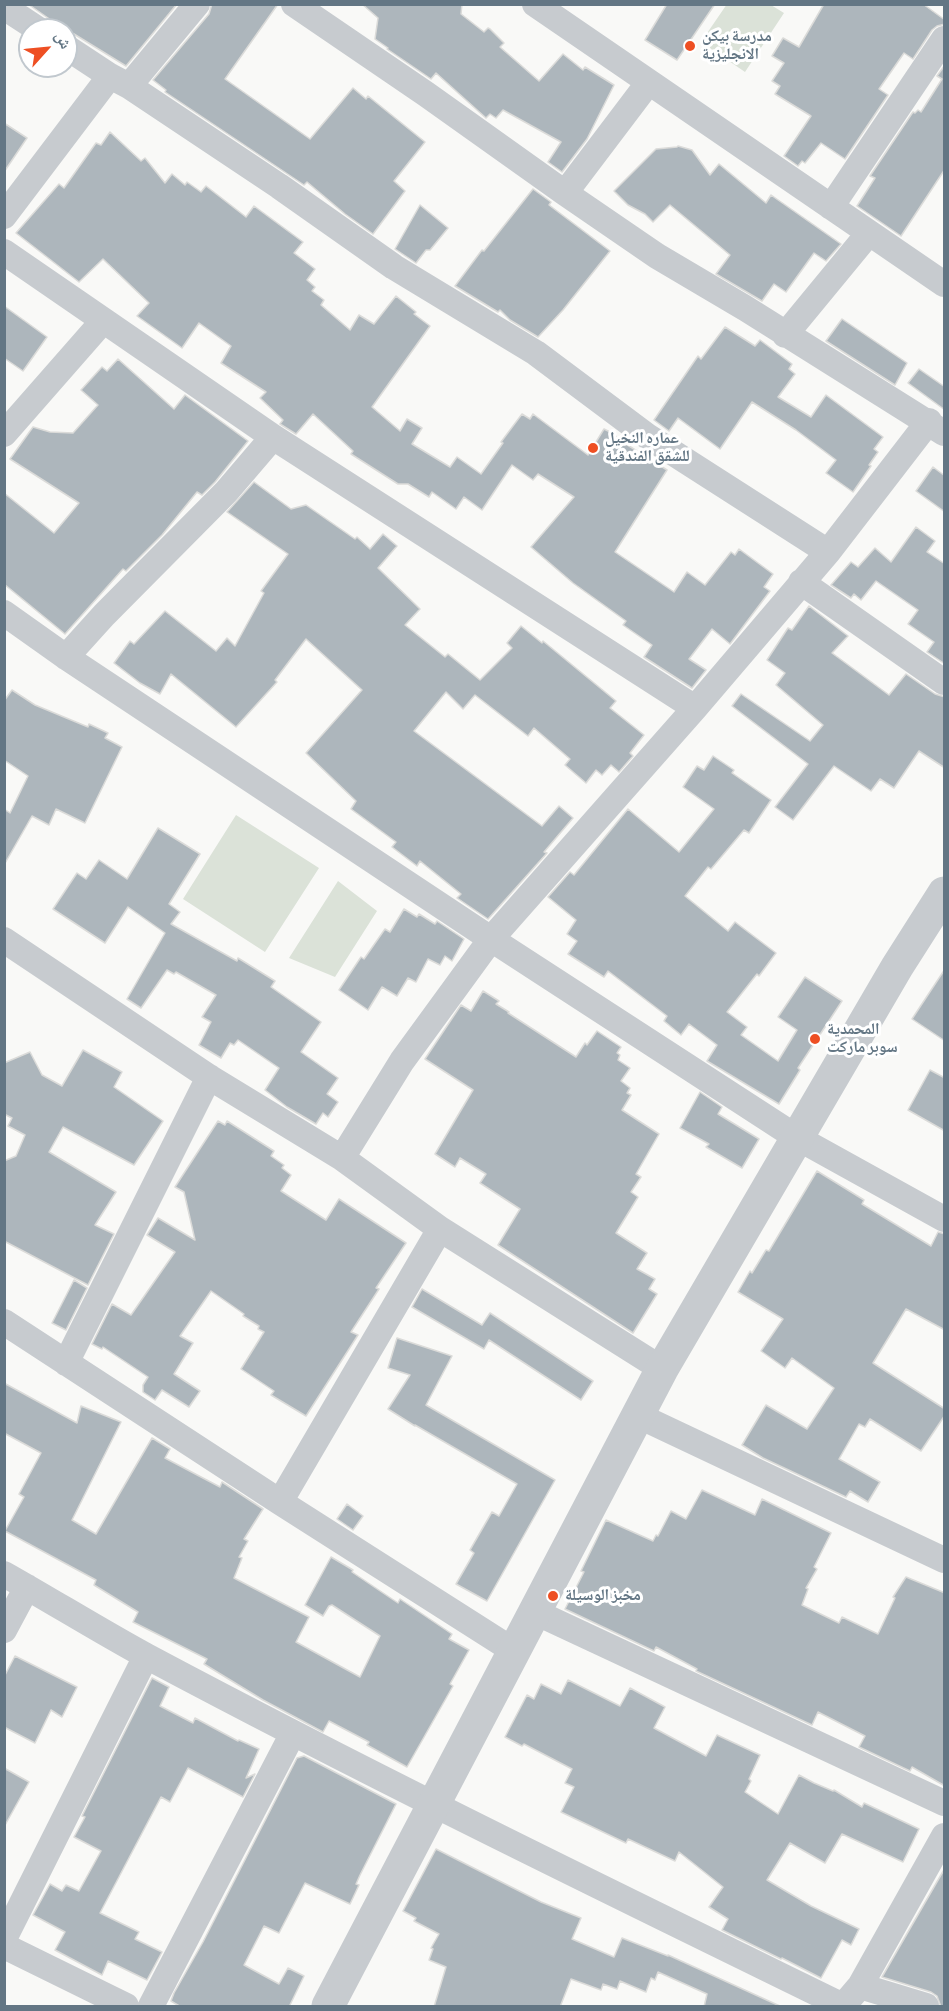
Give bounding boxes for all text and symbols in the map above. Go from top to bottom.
north arrow [18,18,78,78]
place label: مدرسة بيكن الانجليزية [702,27,772,65]
text: ش [50,29,75,52]
marker: مدرسة بيكن الانجليزية [683,39,697,53]
place label: عماره النخيل للشقق الفندقية [605,429,690,467]
marker: عماره النخيل للشقق الفندقية [586,441,600,455]
place label: المحمدية سوبر ماركت [827,1020,898,1058]
marker: المحمدية سوبر ماركت [808,1032,822,1046]
place label: مخبز الوسيلة [565,1586,641,1606]
marker: مخبز الوسيلة [546,1589,560,1603]

